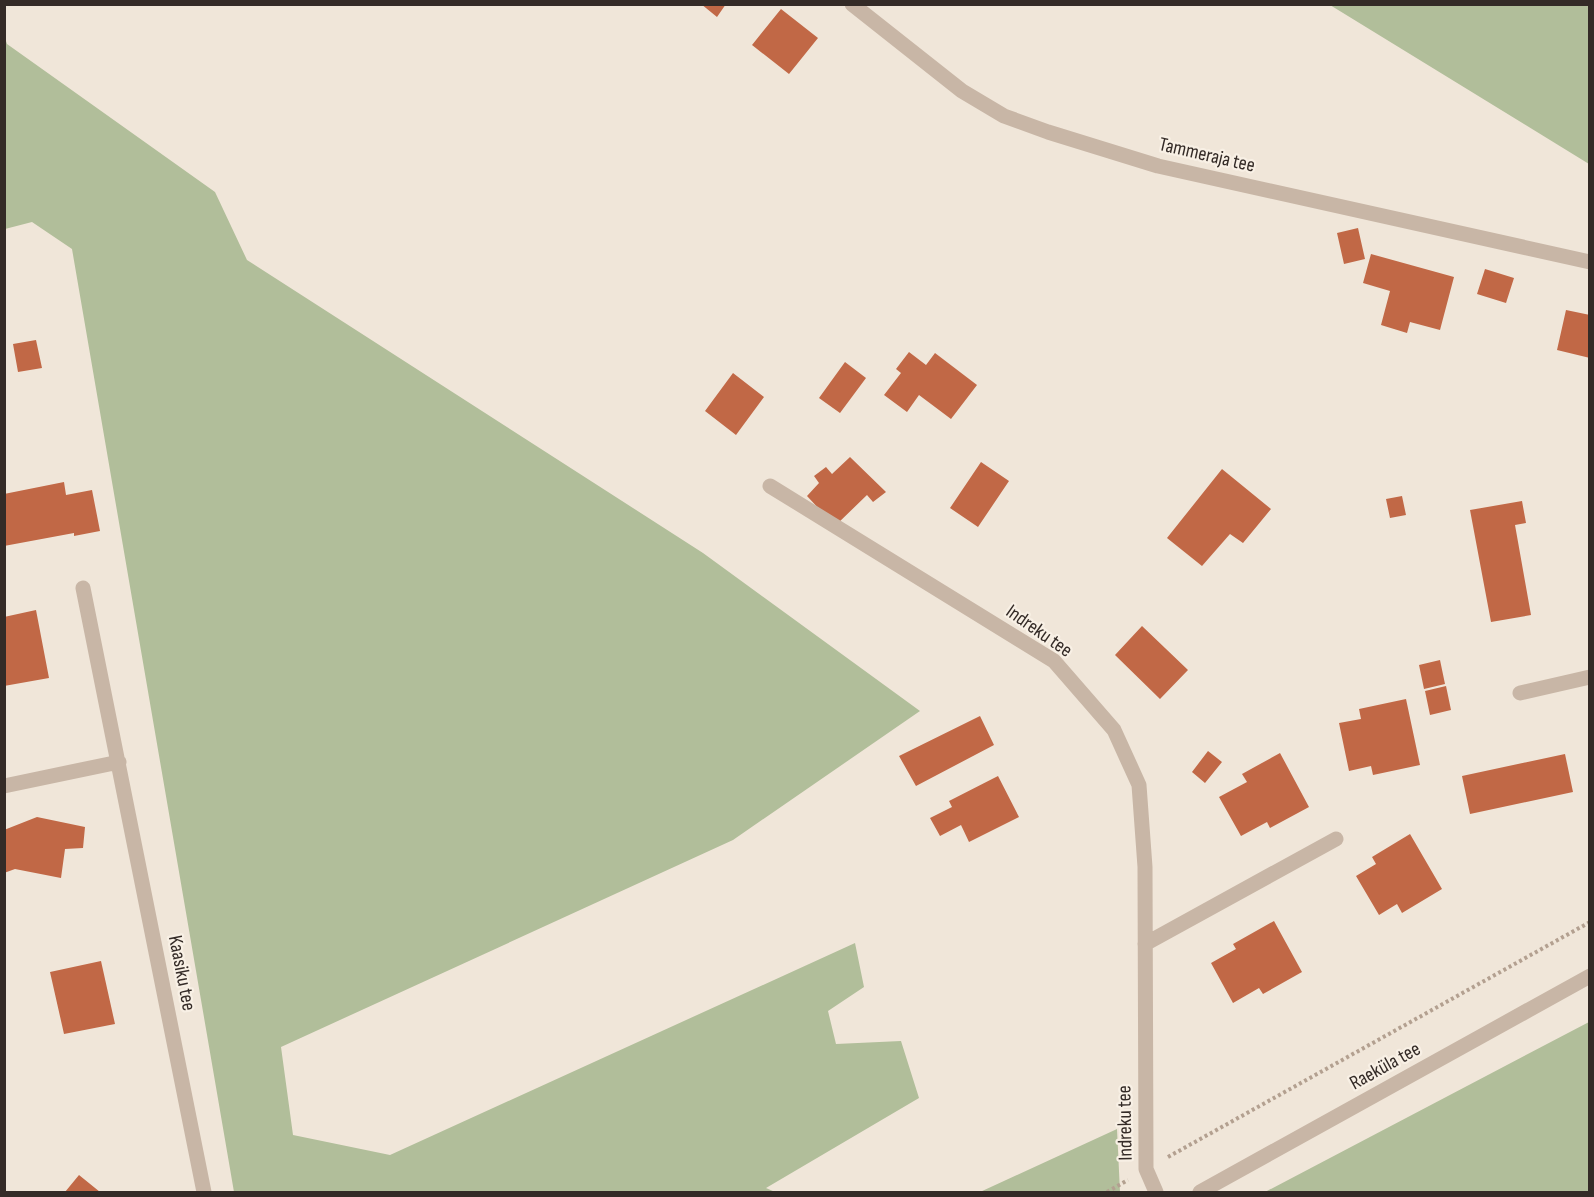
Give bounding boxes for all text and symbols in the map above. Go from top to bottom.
street label: Tammeraja tee [1157,132,1257,178]
street label: Indreku tee [1001,600,1077,662]
street label: Kaasiku tee [163,933,201,1013]
street label: Raeküla tee [1345,1037,1425,1095]
street label: Indreku tee [1112,1085,1138,1161]

